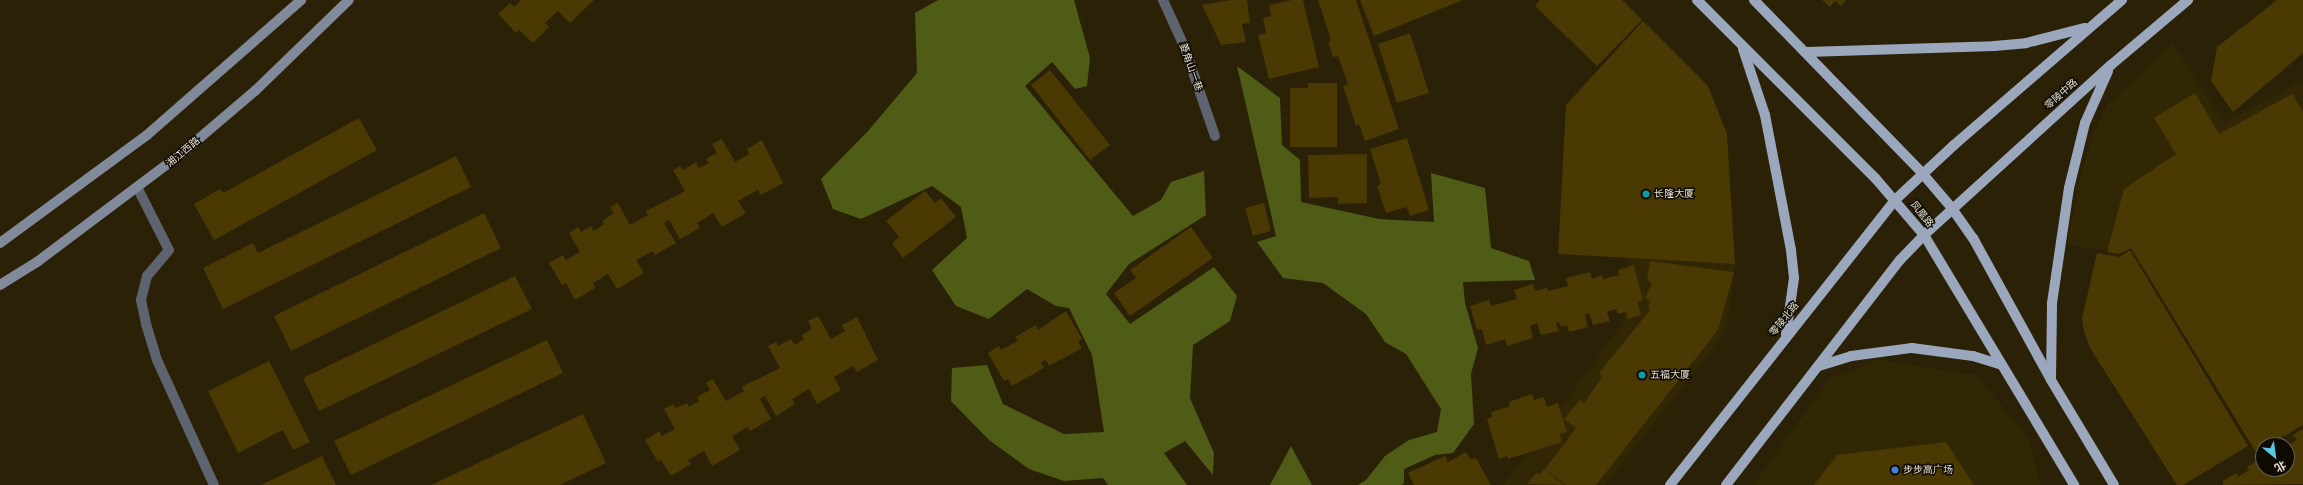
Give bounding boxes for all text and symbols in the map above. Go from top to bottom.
street label: 菱角山一巷 [1177,41,1205,93]
street label: 零陵中路 [2042,76,2080,112]
street label: 湘江西路 [164,135,202,169]
place label: 长隆大厦 [1654,188,1694,200]
marker: 长隆大厦 [1641,189,1651,199]
street label: 凤凰路 [1908,199,1936,229]
street label: 零陵北路 [1767,300,1801,338]
place label: 五福大厦 [1650,369,1690,381]
marker: 五福大厦 [1637,370,1647,380]
north arrow [2255,437,2295,477]
text: 北 [2272,458,2289,475]
place label: 步步高广场 [1903,464,1953,476]
marker: 步步高广场 [1890,465,1900,475]

